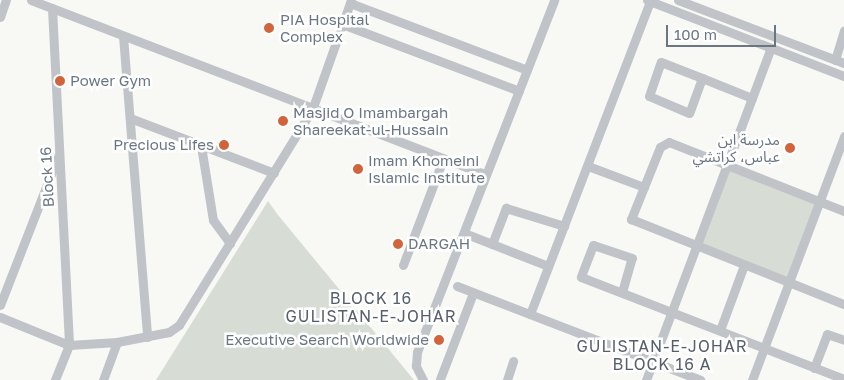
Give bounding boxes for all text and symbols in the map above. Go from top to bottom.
place label: PIA Hospital Complex [280,10,369,45]
scale bar [669,15,779,47]
marker: PIA Hospital Complex [262,21,276,35]
text: 100 m [674,25,717,43]
place label: Power Gym [70,72,151,90]
marker: Power Gym [54,75,66,87]
place label: Masjid O Imambargah Shareekat-ul-Hussain [293,103,449,138]
marker: Masjid O Imambargah Shareekat-ul-Hussain [277,115,289,127]
place label: مدرسة ابن عباس، كراتشي [693,130,780,165]
place label: Precious Lifes [113,136,214,154]
marker: Precious Lifes [218,139,230,151]
marker: مدرسة ابن عباس، كراتشي [784,142,796,154]
street label: Block 16 [36,146,58,208]
place label: Imam Khomeini Islamic Institute [368,151,485,186]
marker: Imam Khomeini Islamic Institute [352,163,364,175]
place label: DARGAH [408,235,470,253]
marker: DARGAH [392,238,404,250]
district label: BLOCK 16 GULISTAN-E-JOHAR [283,288,459,326]
place label: Executive Search Worldwide [225,331,429,349]
marker: Executive Search Worldwide [433,334,445,346]
district label: GULISTAN-E-JOHAR BLOCK 16 A [574,336,750,374]

